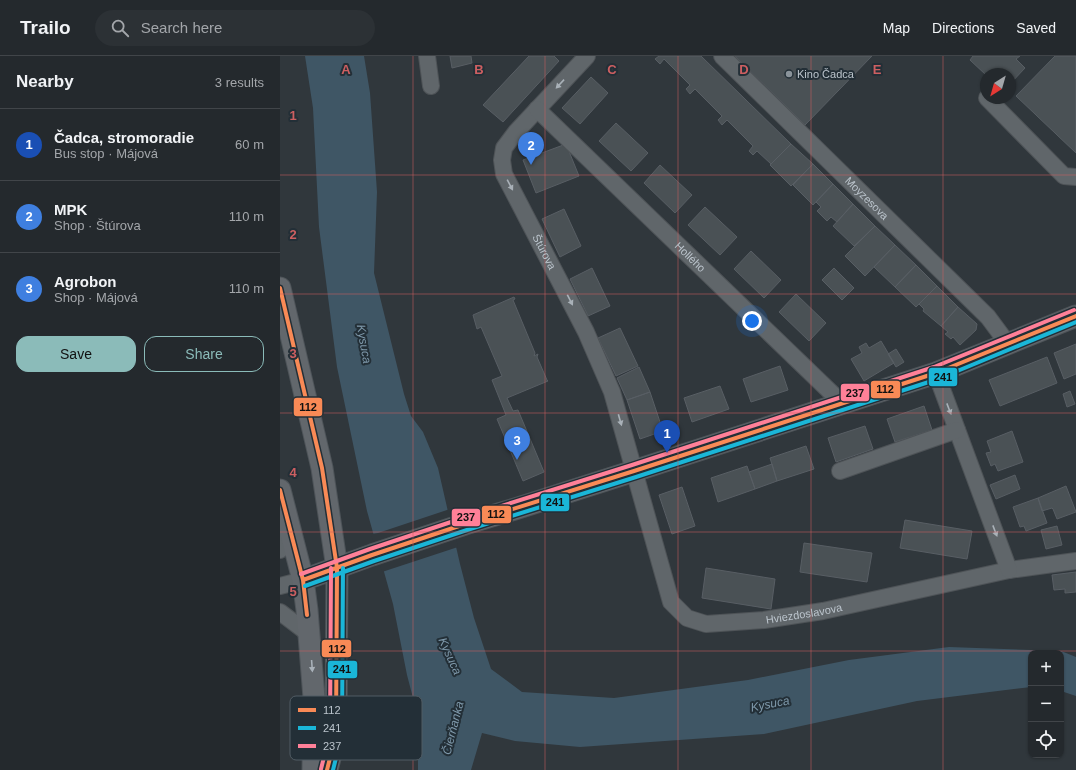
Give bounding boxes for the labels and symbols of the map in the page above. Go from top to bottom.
text: A [341,62,351,77]
text: B [474,62,484,77]
text: C [607,62,617,77]
text: D [739,62,749,77]
text: E [873,62,882,77]
place label: Kino Čadca [797,68,855,80]
north arrow [980,68,1016,104]
marker: Kino Čadca [784,69,794,79]
one-way arrow [556,79,565,90]
text: 1 [289,108,297,123]
pin: 2 [518,132,544,165]
street label: Moyzesova [843,174,892,223]
one-way arrow [507,179,514,191]
text: 2 [289,227,297,242]
street label: Štúrova [530,232,559,272]
street label: Hollého [673,240,708,274]
one-way arrow [567,295,573,306]
your location [742,311,762,331]
water label: Kysuca [354,323,374,365]
text: 3 [289,346,297,361]
line badge: 241 [928,367,958,387]
text: 241 [934,371,952,383]
line badge: 112 [870,380,901,399]
line badge: 237 [840,383,870,402]
text: 112 [876,383,894,395]
text: 237 [846,387,864,399]
line badge: 112 [293,397,323,417]
text: 112 [299,401,317,413]
one-way arrow [946,404,952,416]
one-way arrow [617,414,623,426]
pin: 1 [654,420,680,453]
pin: 3 [504,427,530,460]
text: 4 [289,465,297,480]
line badge: 241 [540,493,570,512]
text: 241 [546,496,564,508]
line badge: 112 [481,505,512,524]
line badge: 237 [451,508,481,527]
text: 112 [487,508,505,520]
text: 237 [457,511,475,523]
one-way arrow [992,526,998,538]
text: 5 [289,584,297,599]
street label: Hviezdoslavova [765,601,844,626]
water label: Kysuca [436,635,465,677]
line badge: 112 [321,639,352,658]
text: 112 [328,643,346,655]
one-way arrow [308,660,315,672]
line badge: 241 [327,660,358,679]
text: 241 [333,663,351,675]
water label: Kysuca [749,693,791,715]
legend [290,696,422,760]
water label: Čierňanka [439,699,466,756]
text: 112 [323,704,341,716]
text: 241 [323,722,341,734]
text: 237 [323,740,341,752]

